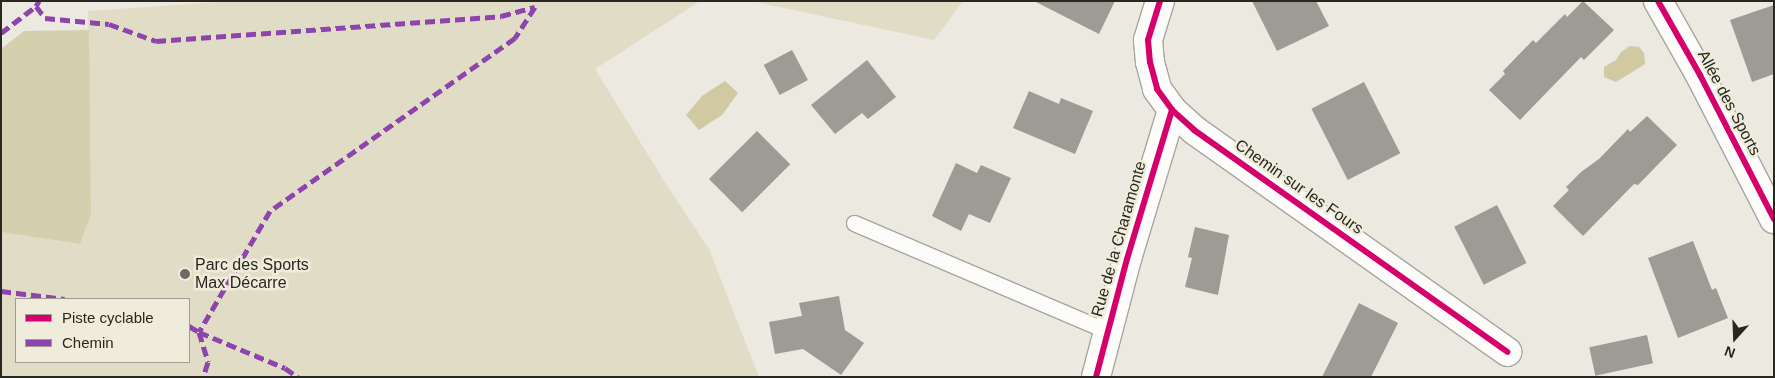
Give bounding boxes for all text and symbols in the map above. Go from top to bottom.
street label: Allée des Sports [1693,47,1765,159]
street label: Chemin sur les Fours [1231,136,1367,238]
street label: Rue de la Charamonte [1088,159,1150,319]
place label: Parc des Sports Max Décarre [195,255,309,293]
marker: Parc des Sports Max Décarre [179,268,191,280]
legend [15,298,190,363]
text: Piste cyclable [62,309,154,326]
north arrow [1710,313,1760,363]
text: Chemin [62,334,114,351]
text: N [1722,343,1737,361]

